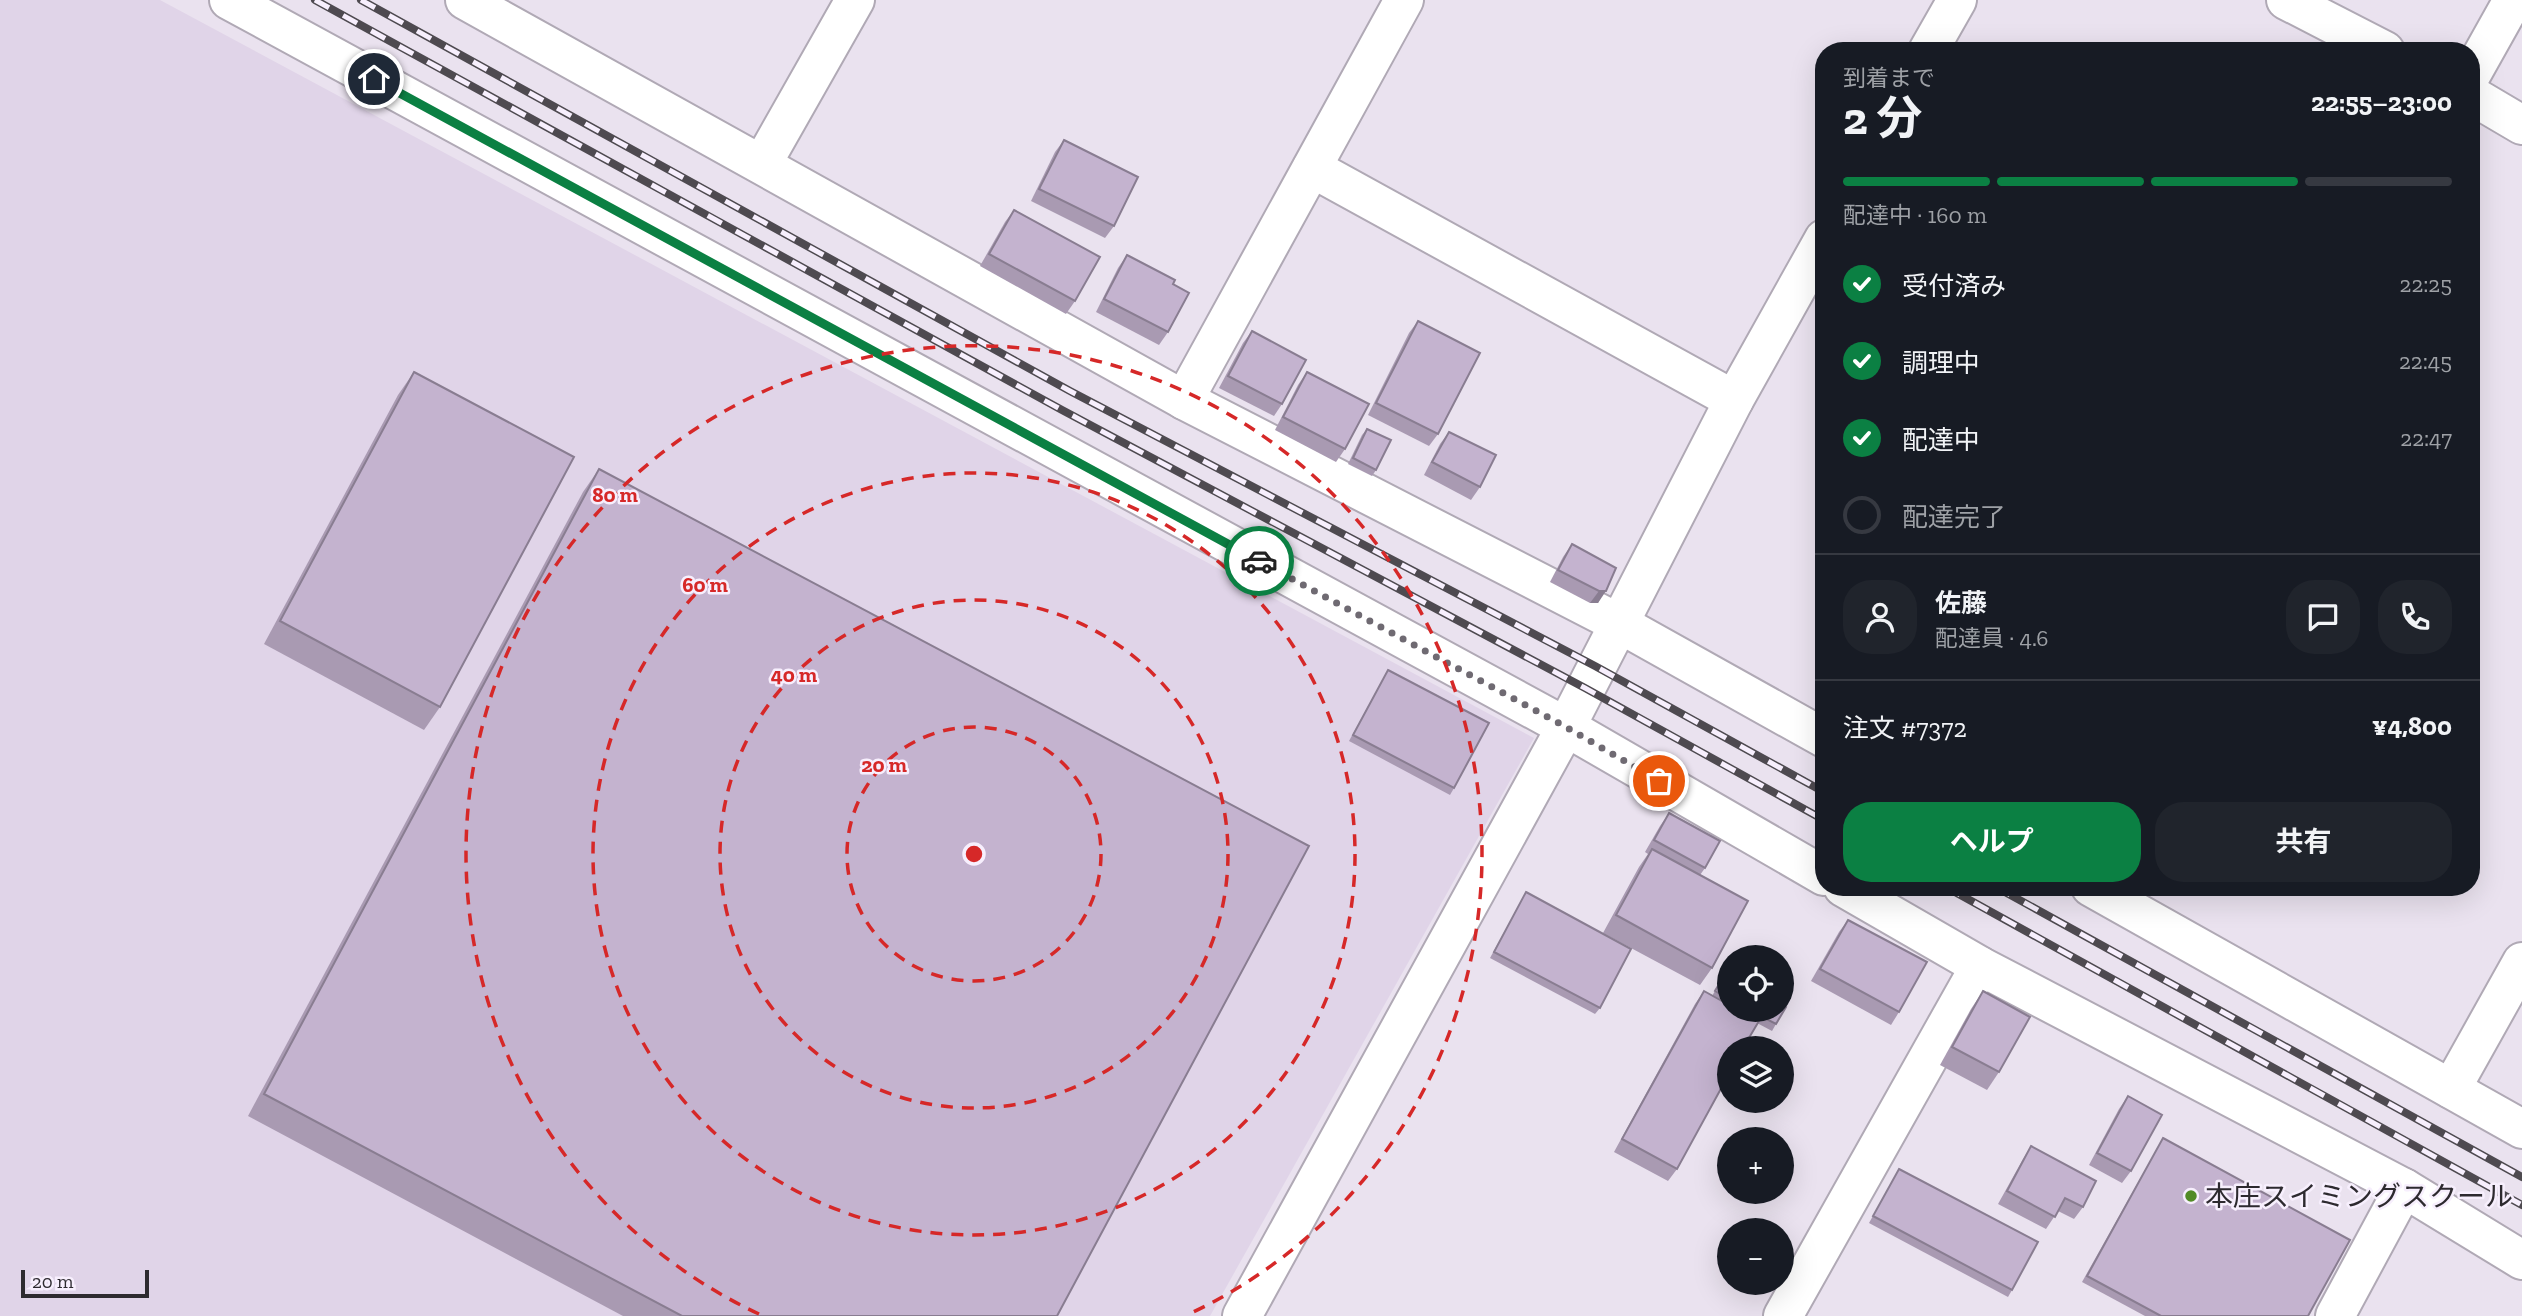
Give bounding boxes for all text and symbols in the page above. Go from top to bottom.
pin [344,49,404,109]
icon: home [355,60,393,98]
text: 到着まで [1843,64,1935,92]
text: 22:55–23:00 [2311,86,2452,118]
text: 2 分 [1843,91,1922,146]
text: 配達中 · 160 m [1843,201,1987,229]
icon: check [1843,265,1881,303]
text: 受付済み [1902,270,2006,302]
text: 22:25 [2400,270,2452,298]
icon: check [1843,342,1881,380]
text: 調理中 [1902,347,1980,379]
text: 22:45 [2399,347,2452,375]
icon: check [1843,419,1881,457]
text: 配達中 [1902,424,1980,456]
text: 22:47 [2400,424,2452,452]
text: 80 m [592,482,638,507]
text: 配達完了 [1902,501,2006,533]
courier [1224,526,1294,596]
icon: car [1240,542,1278,580]
text: 60 m [682,572,728,597]
button: person [1843,580,1917,654]
button: chat [2286,580,2360,654]
button: phone [2378,580,2452,654]
text: 佐藤 [1935,587,1987,619]
text: 配達員 · 4.6 [1935,624,2049,652]
text: 40 m [771,662,818,687]
text: ¥4,800 [2372,710,2452,742]
text: 注文 #7372 [1843,712,1967,744]
pin [1629,751,1689,811]
text: 20 m [861,752,907,777]
icon: bag [1640,762,1678,800]
button: ヘルプ [1843,802,2141,882]
button: 共有 [2155,802,2452,882]
centre of rings [962,842,986,866]
map controls [1717,945,1794,1295]
button: locate [1717,945,1794,1022]
button: layers [1717,1036,1794,1113]
button: + [1717,1127,1794,1204]
place label: 本庄スイミングスクール [2205,1180,2513,1213]
marker: 本庄スイミングスクール [2183,1188,2199,1204]
button: − [1717,1218,1794,1295]
scale bar [21,1267,149,1299]
text: 20 m [32,1270,73,1293]

